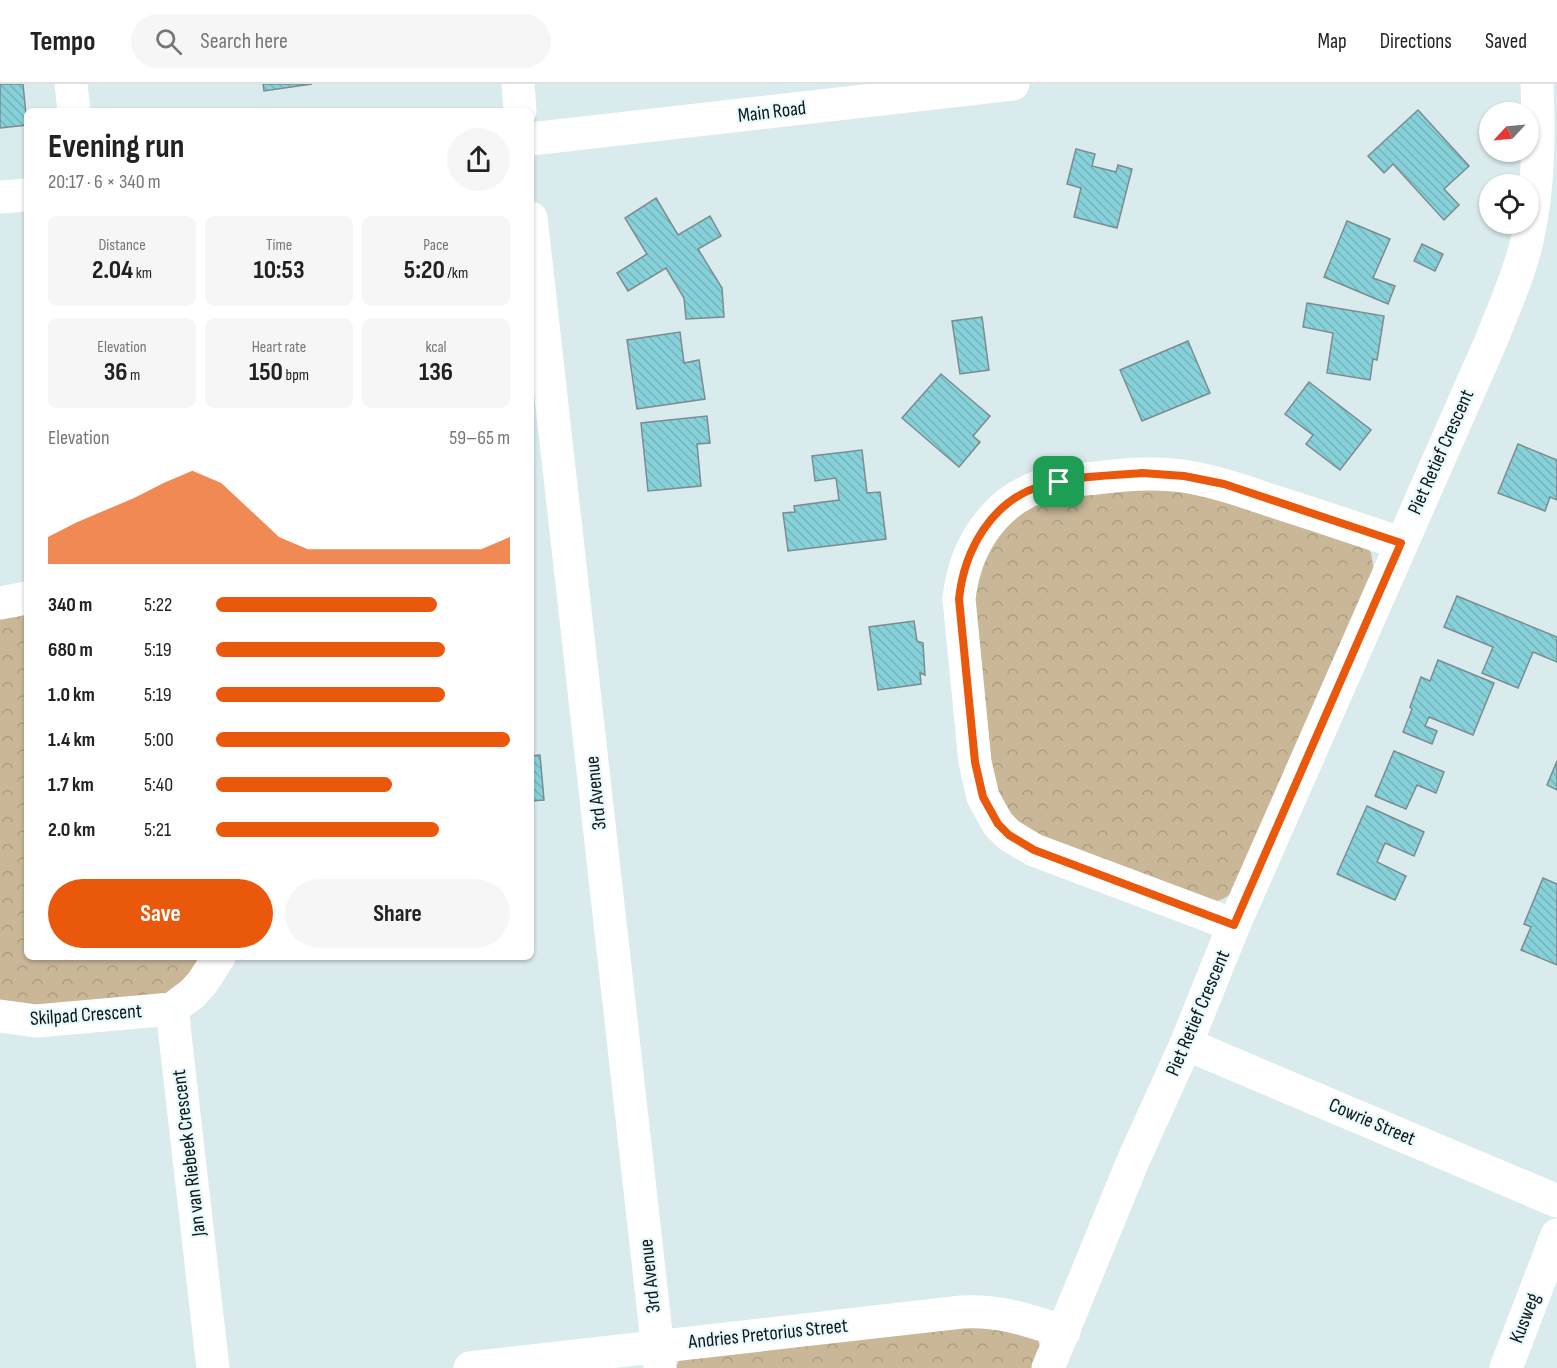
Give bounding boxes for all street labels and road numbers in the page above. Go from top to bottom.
street label: Main Road [737,96,807,128]
street label: Piet Retief Crescent [1403,386,1479,518]
street label: 3rd Avenue [580,755,612,831]
street label: Piet Retief Crescent [1161,947,1235,1079]
street label: Skilpad Crescent [29,999,143,1031]
street label: Jan van Riebeek Crescent [167,1068,211,1239]
street label: Cowrie Street [1325,1093,1419,1151]
street label: 3rd Avenue [634,1238,666,1314]
street label: Kusweg [1505,1290,1545,1346]
street label: Andries Pretorius Street [686,1314,849,1354]

